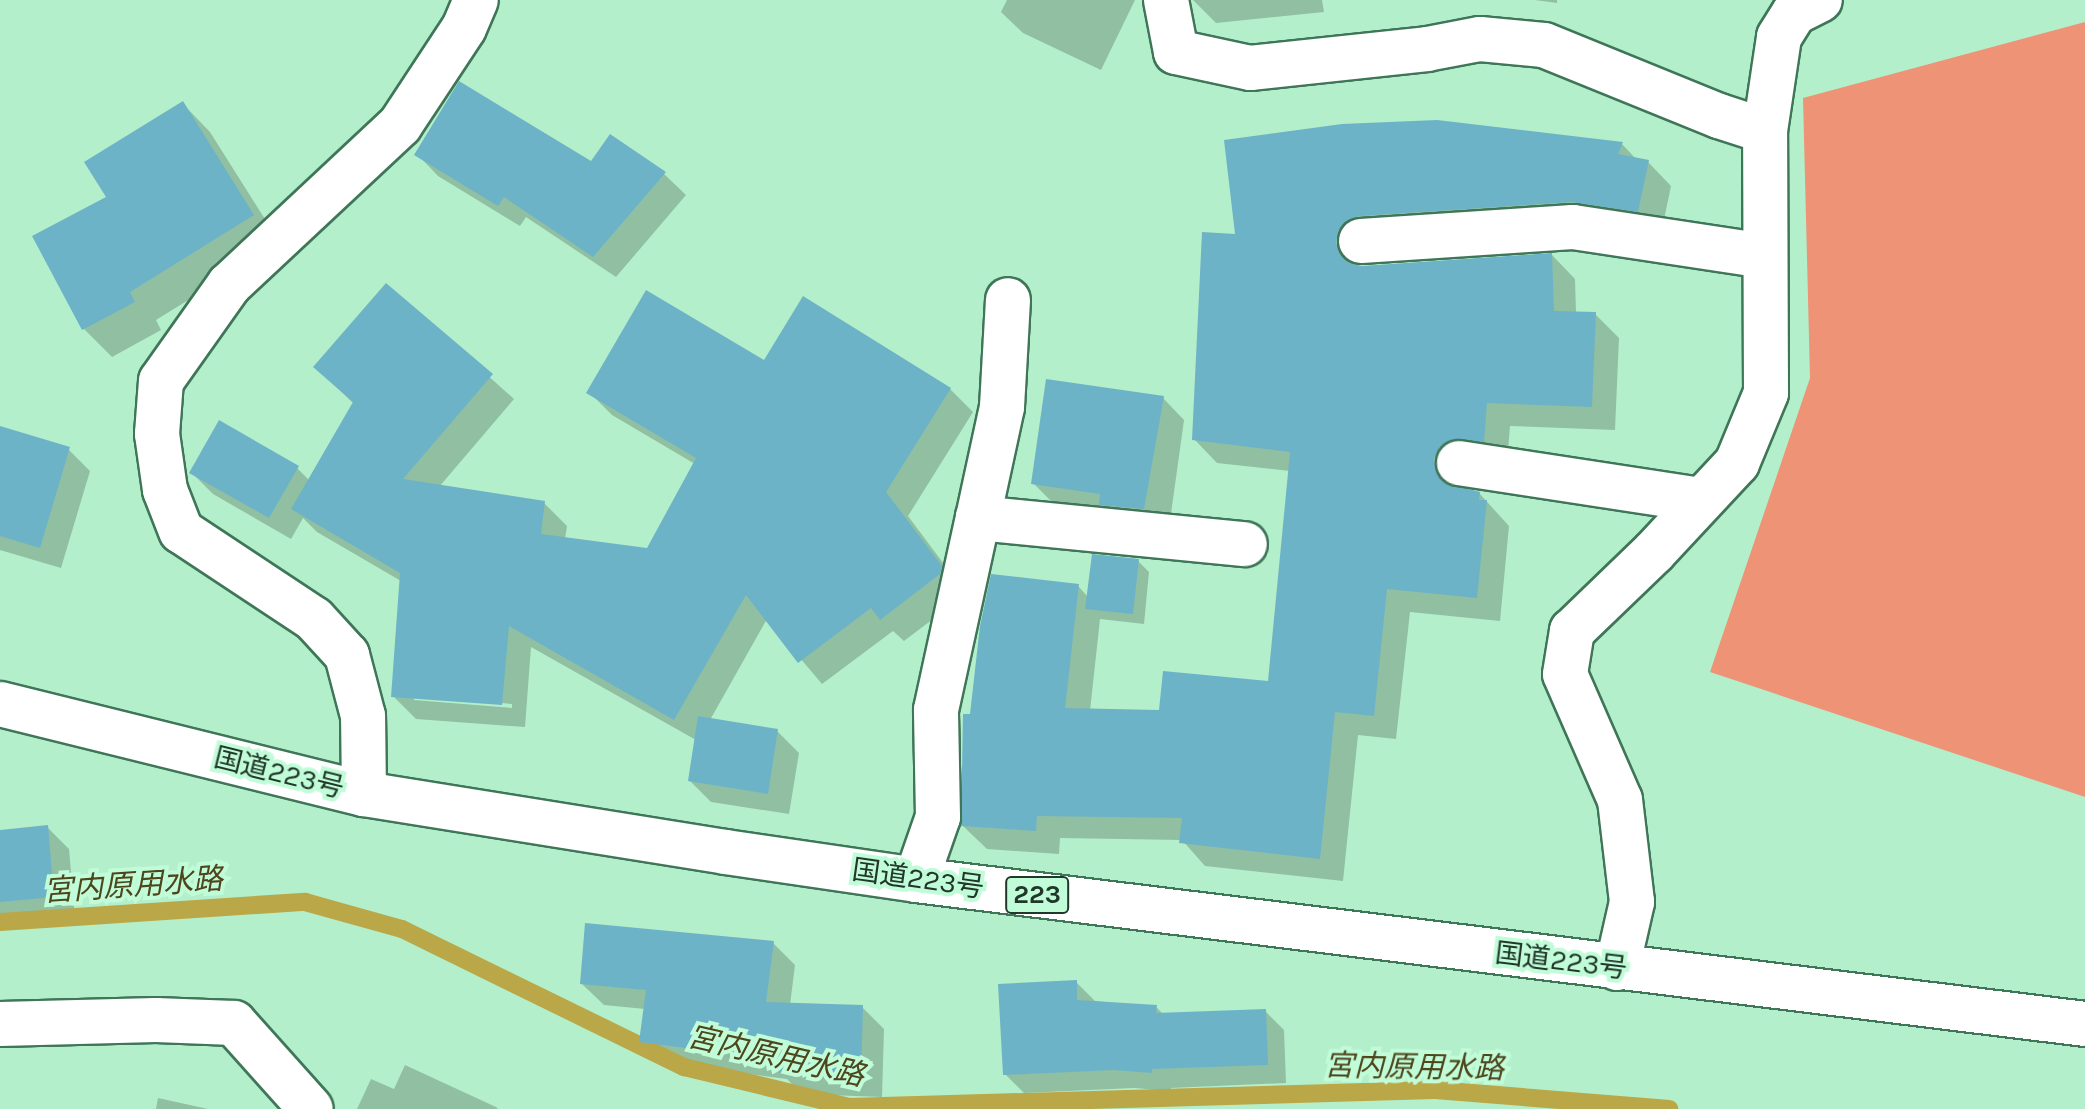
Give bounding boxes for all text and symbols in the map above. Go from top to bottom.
street label: 国道223号 [210,741,348,805]
street label: 国道223号 [850,853,986,905]
water label: 宮内原用水路 [42,861,224,909]
road number: 223 [1005,873,1069,917]
street label: 国道223号 [1493,936,1629,986]
water label: 宮内原用水路 [684,1018,868,1094]
water label: 宮内原用水路 [1324,1047,1504,1087]

